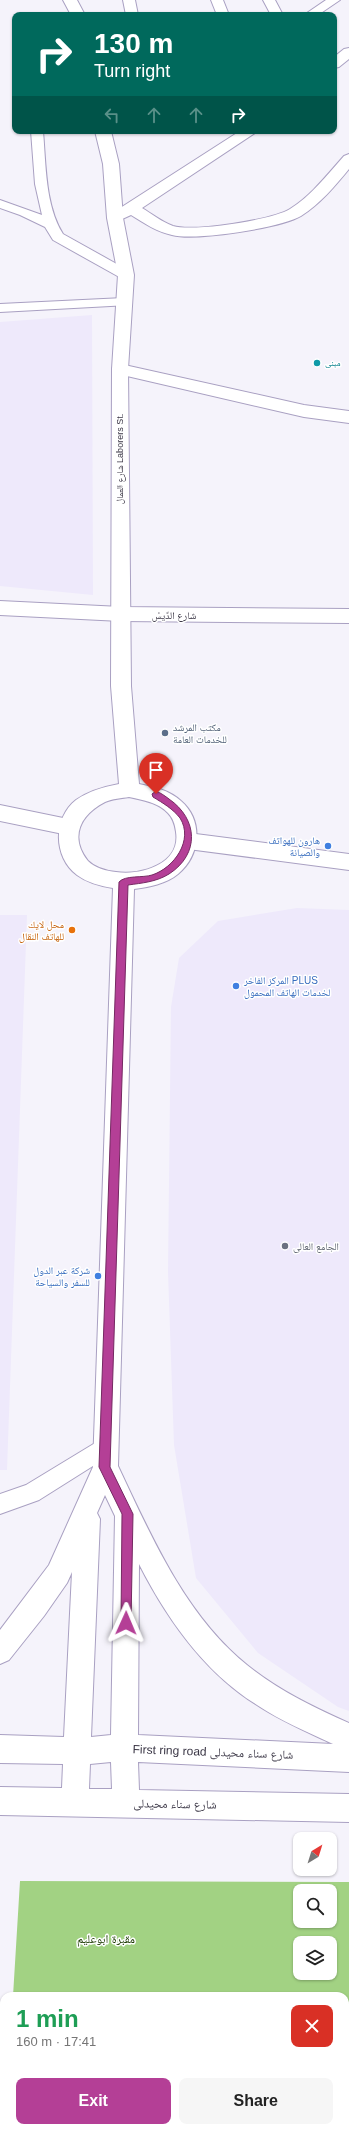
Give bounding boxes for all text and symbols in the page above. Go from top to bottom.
icon: right [28,28,80,80]
text: 130 m [94,28,173,59]
text: Turn right [94,61,170,81]
icon: left [101,104,123,126]
icon: ahead [143,104,165,126]
icon: ahead [185,104,207,126]
icon: right [227,104,249,126]
marker: مبنى [312,358,322,368]
place label: مبنى [325,358,341,368]
street label: شارع العمال Laborers St. [115,414,126,504]
street label: شارع الدِّيسْ [152,610,197,622]
place label: مكتب المرشد للخدمات العامة [173,722,227,745]
marker: مكتب المرشد للخدمات العامة [160,728,170,738]
pin [139,753,173,794]
icon: arrive [145,759,167,781]
place label: هارون للهواتف والصيانة [268,835,320,858]
marker: هارون للهواتف والصيانة [323,841,333,851]
place label: محل لايك للهاتف النقال [19,919,64,943]
marker: محل لايك للهاتف النقال [67,925,77,935]
place label: المركز الفاخر PLUS لخدمات الهاتف المحمول [243,975,330,999]
marker: المركز الفاخر PLUS لخدمات الهاتف المحمول [231,981,241,991]
marker: الجامع العالى [280,1241,290,1251]
place label: الجامع العالى [293,1241,339,1253]
place label: شركة عبر الدول للسفر والسياحة [33,1265,90,1288]
marker: شركة عبر الدول للسفر والسياحة [93,1271,103,1281]
position arrow [105,1602,147,1644]
street label: First ring road شارع سناء محيدلى [132,1742,294,1763]
street label: شارع سناء محيدلى [133,1796,217,1813]
north arrow [293,1832,337,1876]
map controls [293,1832,337,1980]
button: search [293,1884,337,1928]
park label: مقبرة ابوعليم [77,1932,135,1947]
button: layers [293,1936,337,1980]
text: 1 min [16,2005,79,2032]
button: close [291,2005,333,2047]
text: 160 m · 17:41 [16,2034,96,2049]
button: Exit [16,2078,171,2124]
button: Share [179,2078,333,2124]

